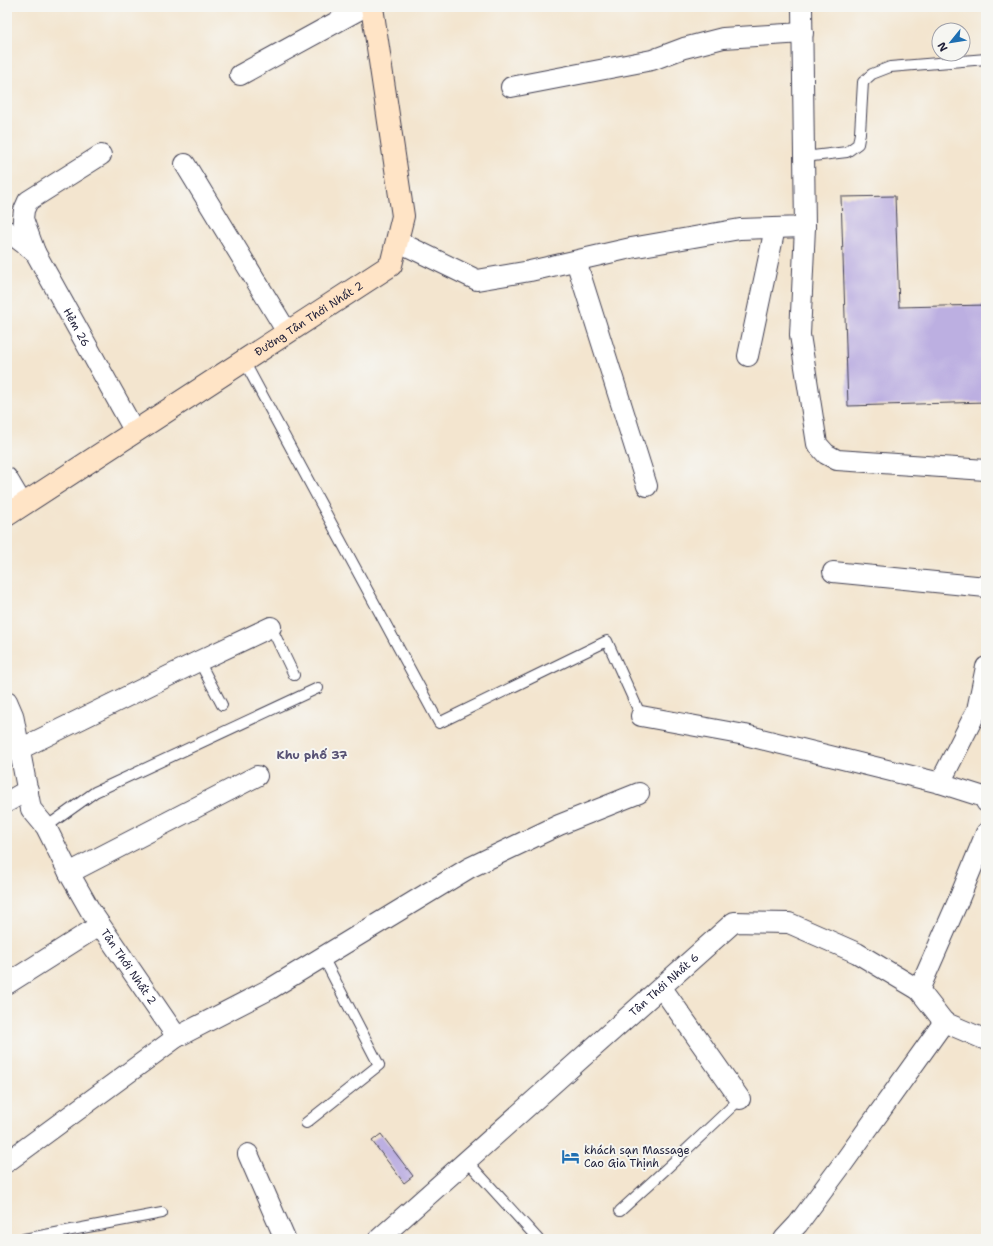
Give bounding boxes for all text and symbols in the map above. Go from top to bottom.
north arrow [931,22,971,62]
text: N [934,39,951,54]
street label: Đường Tân Thới Nhất 2 [252,278,366,360]
street label: Hẻm 26 [60,305,93,350]
district label: Khu phố 37 [277,747,348,763]
street label: Tân Thới Nhất 2 [97,926,160,1008]
street label: Tân Thới Nhất 6 [626,950,702,1020]
place label: khách sạn Massage Cao Gia Thịnh [584,1143,690,1171]
hotel icon: khách sạn Massage Cao Gia Thịnh [561,1146,581,1166]

